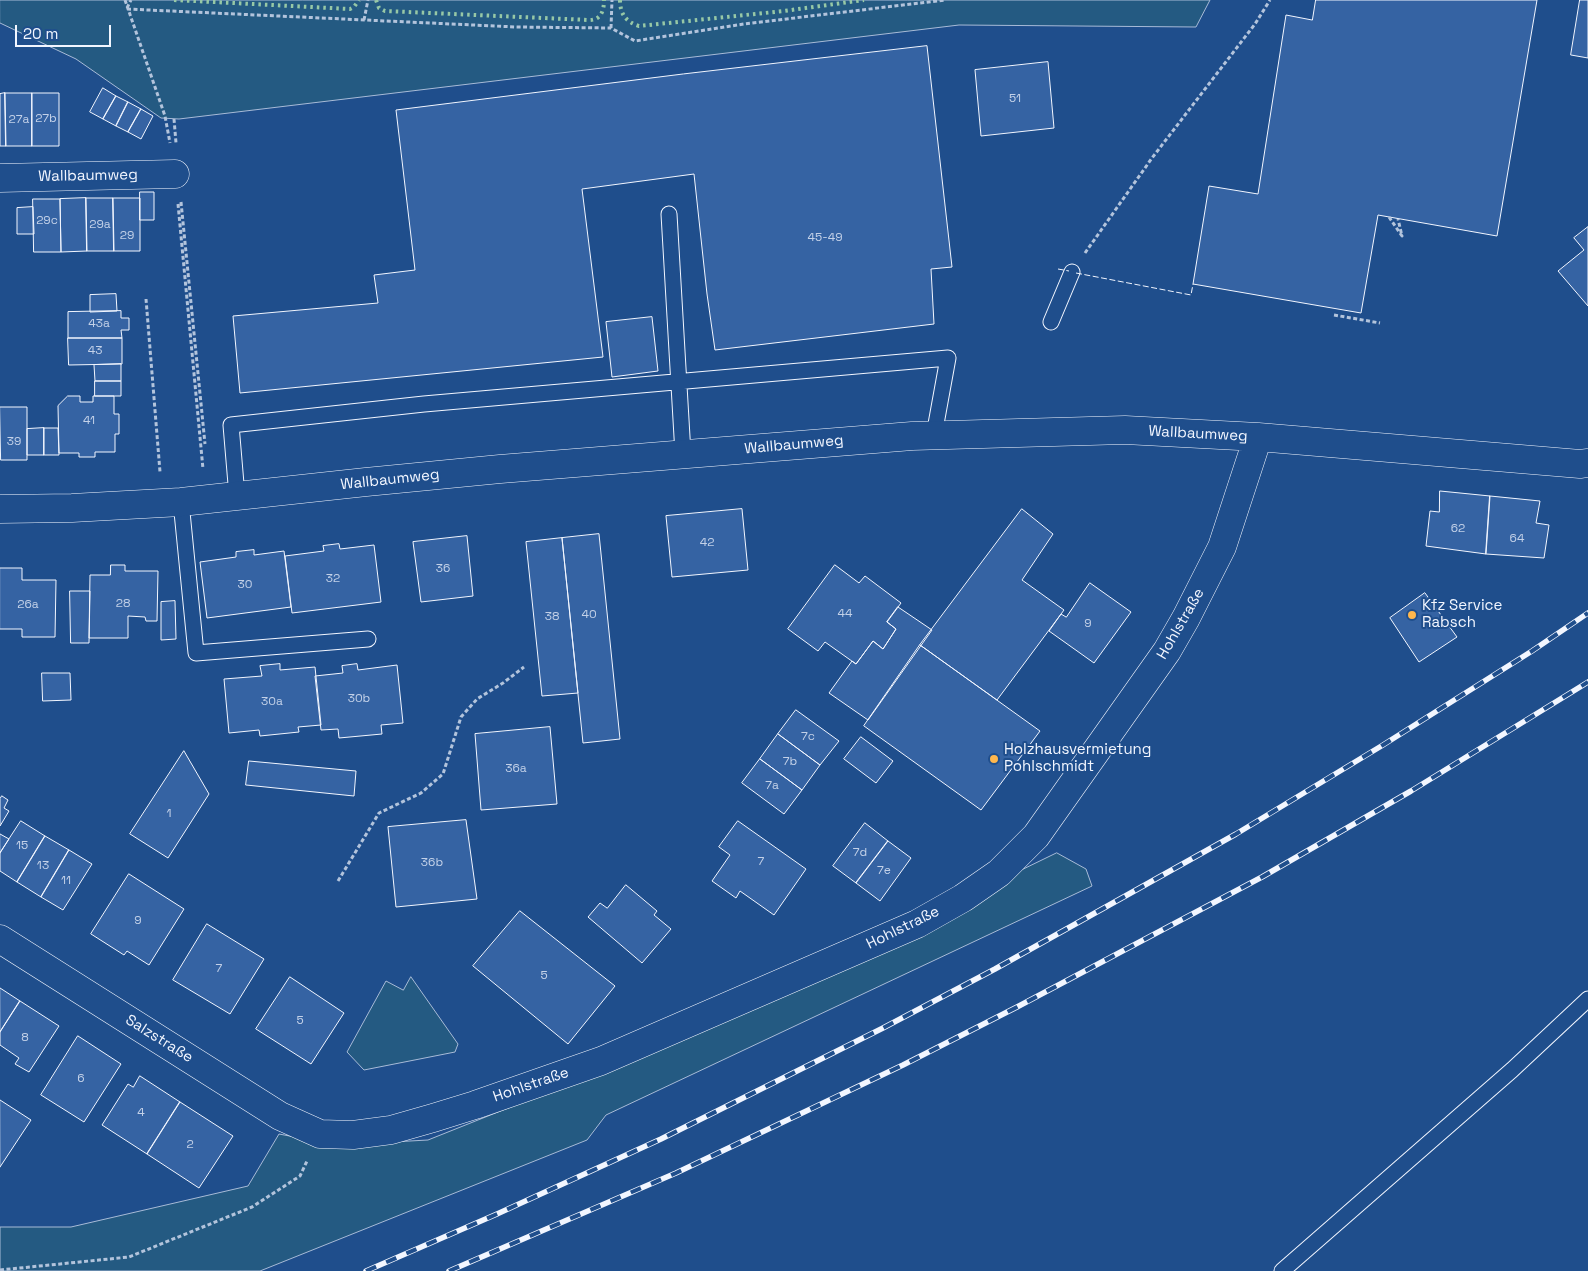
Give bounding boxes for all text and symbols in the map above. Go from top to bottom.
scale bar [18,15,114,47]
text: 20 m [23,24,58,43]
house number: 51 [1009,92,1021,106]
house number: 27b [35,112,57,126]
house number: 27a [9,113,29,127]
street label: Wallbaumweg [38,166,138,186]
house number: 29c [36,214,58,228]
house number: 29a [89,218,111,232]
house number: 29 [120,229,134,243]
house number: 45-49 [808,231,842,245]
house number: 43a [88,317,110,331]
house number: 43 [88,344,102,358]
house number: 41 [83,414,95,428]
street label: Wallbaumweg [1148,422,1248,446]
street label: Wallbaumweg [744,432,844,458]
house number: 39 [7,435,21,449]
street label: Wallbaumweg [340,466,440,494]
house number: 62 [1451,522,1465,536]
house number: 64 [1510,532,1524,546]
house number: 42 [700,536,714,550]
house number: 36 [436,562,450,576]
house number: 32 [326,572,340,586]
house number: 30 [238,578,252,592]
street label: Hohlstraße [1153,585,1209,663]
house number: 28 [116,597,130,611]
place label: Kfz Service Rabsch [1422,597,1502,632]
house number: 26a [17,598,39,612]
house number: 44 [838,607,852,621]
house number: 40 [581,608,597,622]
marker: Kfz Service Rabsch [1406,609,1418,621]
house number: 38 [545,610,559,624]
house number: 9 [1084,617,1092,631]
house number: 30b [348,692,370,706]
house number: 30a [261,695,283,709]
house number: 7c [801,730,815,744]
place label: Holzhausvermietung Pohlschmidt [1004,741,1151,776]
marker: Holzhausvermietung Pohlschmidt [988,753,1000,765]
house number: 7b [783,755,797,769]
house number: 36a [505,762,527,776]
house number: 7a [765,779,779,793]
house number: 1 [166,807,172,821]
house number: 15 [16,839,28,853]
house number: 7d [853,846,867,860]
house number: 7 [758,855,764,869]
house number: 36b [421,856,443,870]
house number: 13 [37,859,49,873]
house number: 7e [877,864,891,878]
house number: 11 [61,874,71,888]
street label: Hohlstraße [864,903,942,953]
house number: 9 [134,914,142,928]
house number: 7 [216,962,222,976]
house number: 5 [540,969,548,983]
street label: Salzstraße [122,1011,196,1067]
house number: 5 [296,1014,304,1028]
house number: 8 [21,1031,29,1045]
street label: Hohlstraße [491,1064,571,1106]
house number: 6 [77,1072,85,1086]
house number: 4 [137,1106,145,1120]
house number: 2 [186,1138,194,1152]

